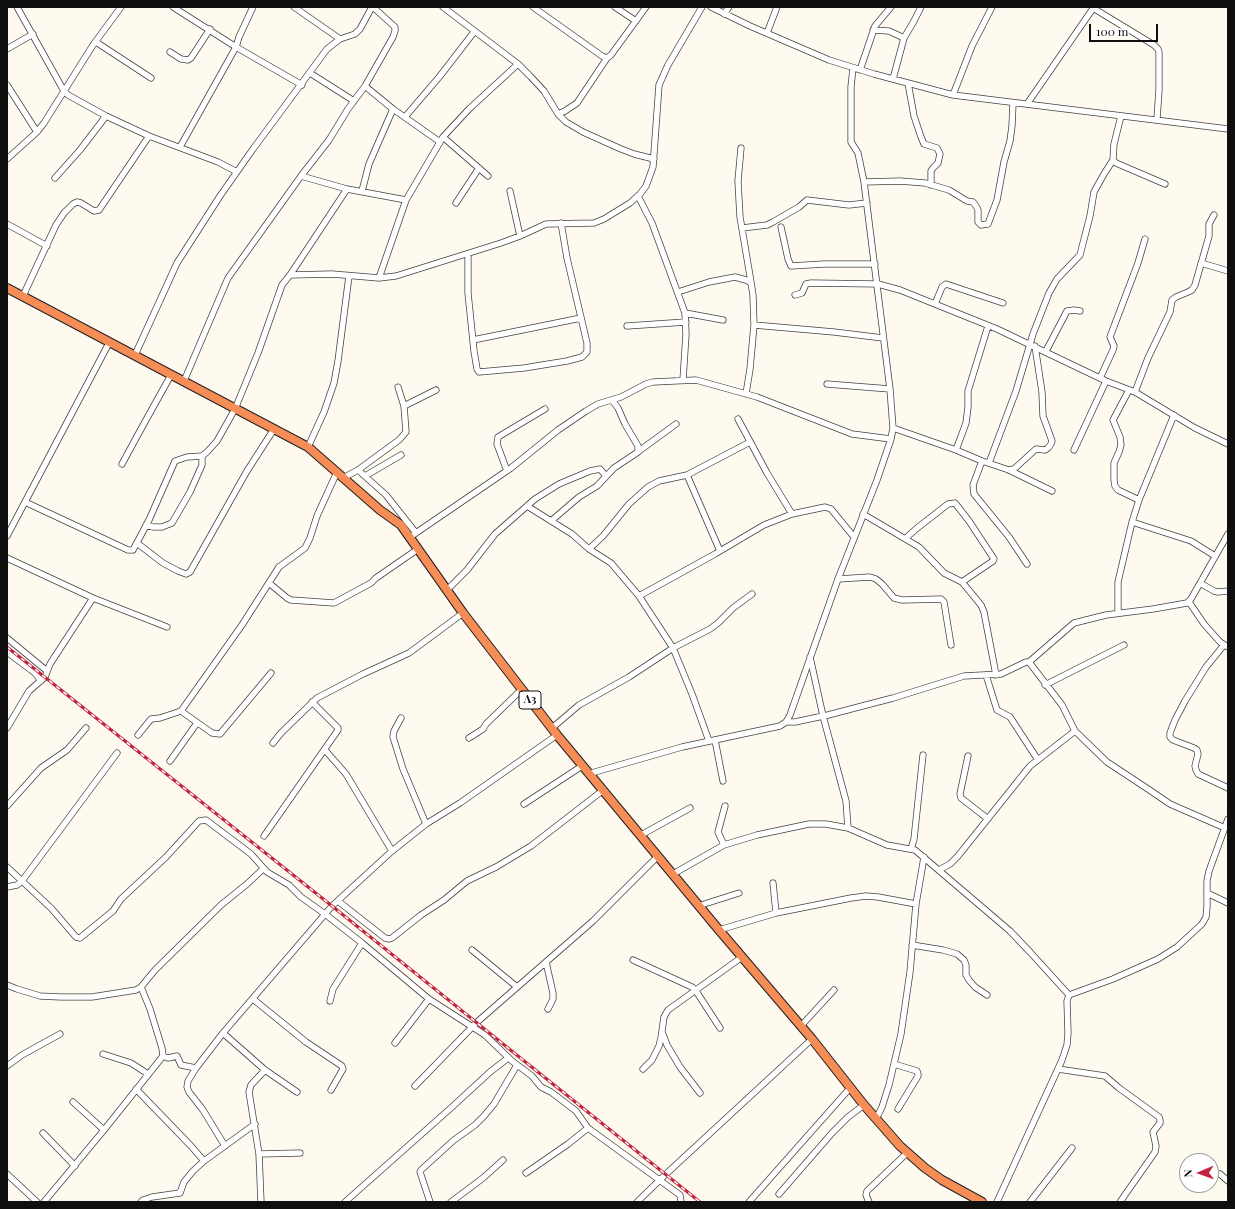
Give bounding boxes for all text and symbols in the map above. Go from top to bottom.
scale bar [1091,16,1160,42]
text: 100 m [1096,23,1128,39]
road number: A3 [519,691,541,709]
north arrow [1179,1153,1219,1193]
text: N [1180,1169,1195,1178]

